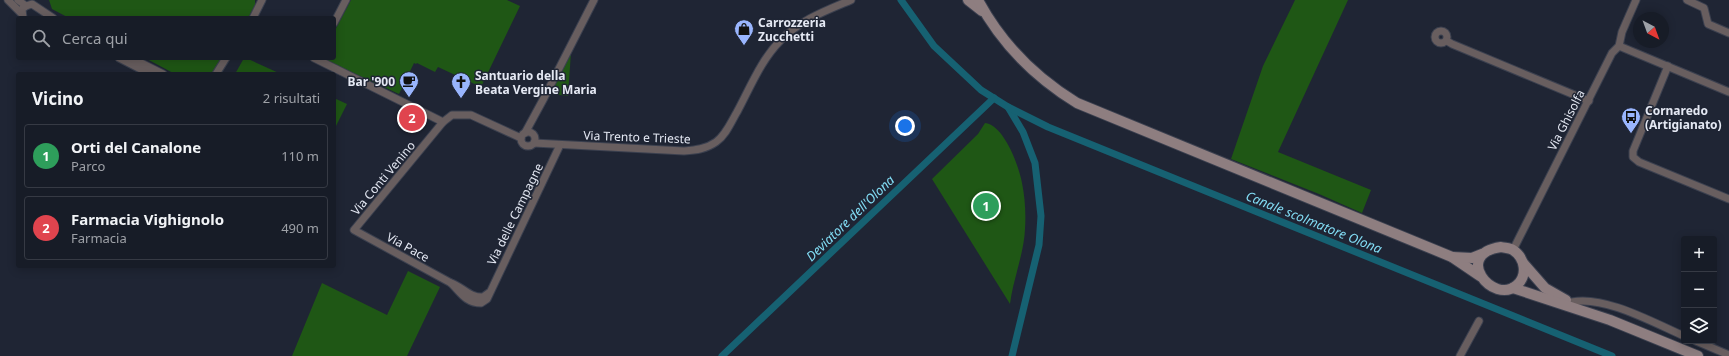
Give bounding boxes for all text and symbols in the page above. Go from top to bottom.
north arrow [1633,12,1669,48]
place label: Carrozzeria Zucchetti [758,14,826,45]
search box [16,16,336,60]
shop icon: Carrozzeria Zucchetti [733,18,755,46]
icon: search [30,27,52,49]
text: Cerca qui [62,28,128,48]
place label: Santuario della Beata Vergine Maria [475,67,597,98]
cafe icon: Bar '900 [398,70,420,98]
church icon: Santuario della Beata Vergine Maria [450,71,472,99]
place label: Bar '900 [348,73,395,90]
text: Vicino [32,87,84,110]
street label: Via Ghisolfa [1543,87,1589,153]
text: 2 risultati [263,89,320,107]
place label: Cornaredo (Artigianato) [1645,102,1722,133]
pin: 2 [399,103,425,133]
bus stop icon: Cornaredo (Artigianato) [1620,106,1642,134]
your location [895,116,915,136]
street label: Via Trento e Trieste [583,127,691,147]
text: Orti del Canalone [71,137,201,157]
street label: Via Conti Venino [347,137,419,219]
text: 1 [42,147,50,165]
text: 110 m [281,147,319,165]
text: Parco [71,157,105,175]
street label: Via delle Campagne [483,160,547,268]
water label: Deviatore dell'Olona [802,171,899,265]
water label: Canale scolmatore Olona [1243,186,1385,258]
pin: 1 [973,191,999,221]
text: Farmacia Vighignolo [71,209,224,229]
text: 2 [42,219,50,237]
text: 490 m [281,219,319,237]
street label: Via Pace [383,228,433,266]
text: Farmacia [71,229,127,247]
map controls [1681,236,1717,344]
button: + [1681,236,1717,272]
button: − [1681,272,1717,308]
button: layers [1681,308,1717,344]

